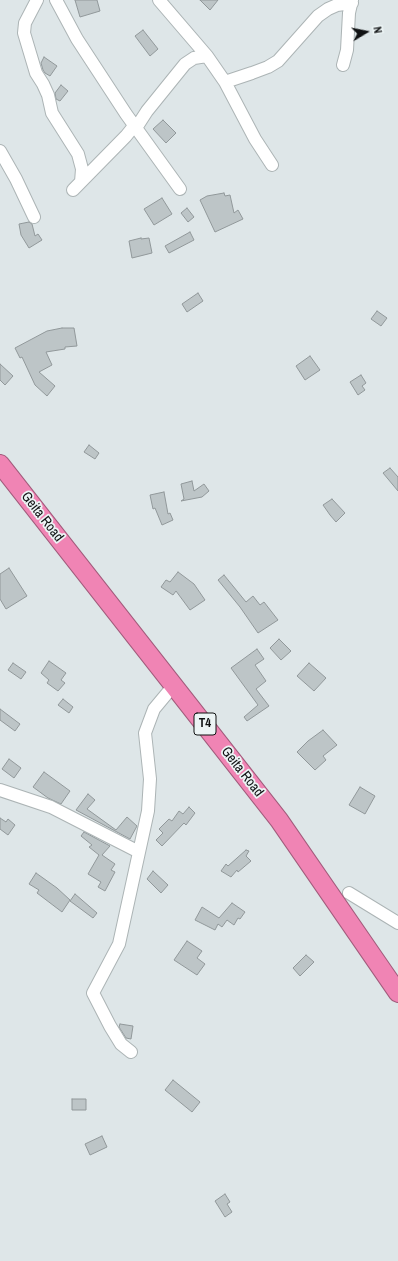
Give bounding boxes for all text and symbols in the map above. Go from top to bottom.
north arrow [346,12,386,52]
text: N [370,25,385,34]
street label: Geita Road [17,489,67,545]
road number: T4 [194,713,216,735]
street label: Geita Road [217,744,267,800]

